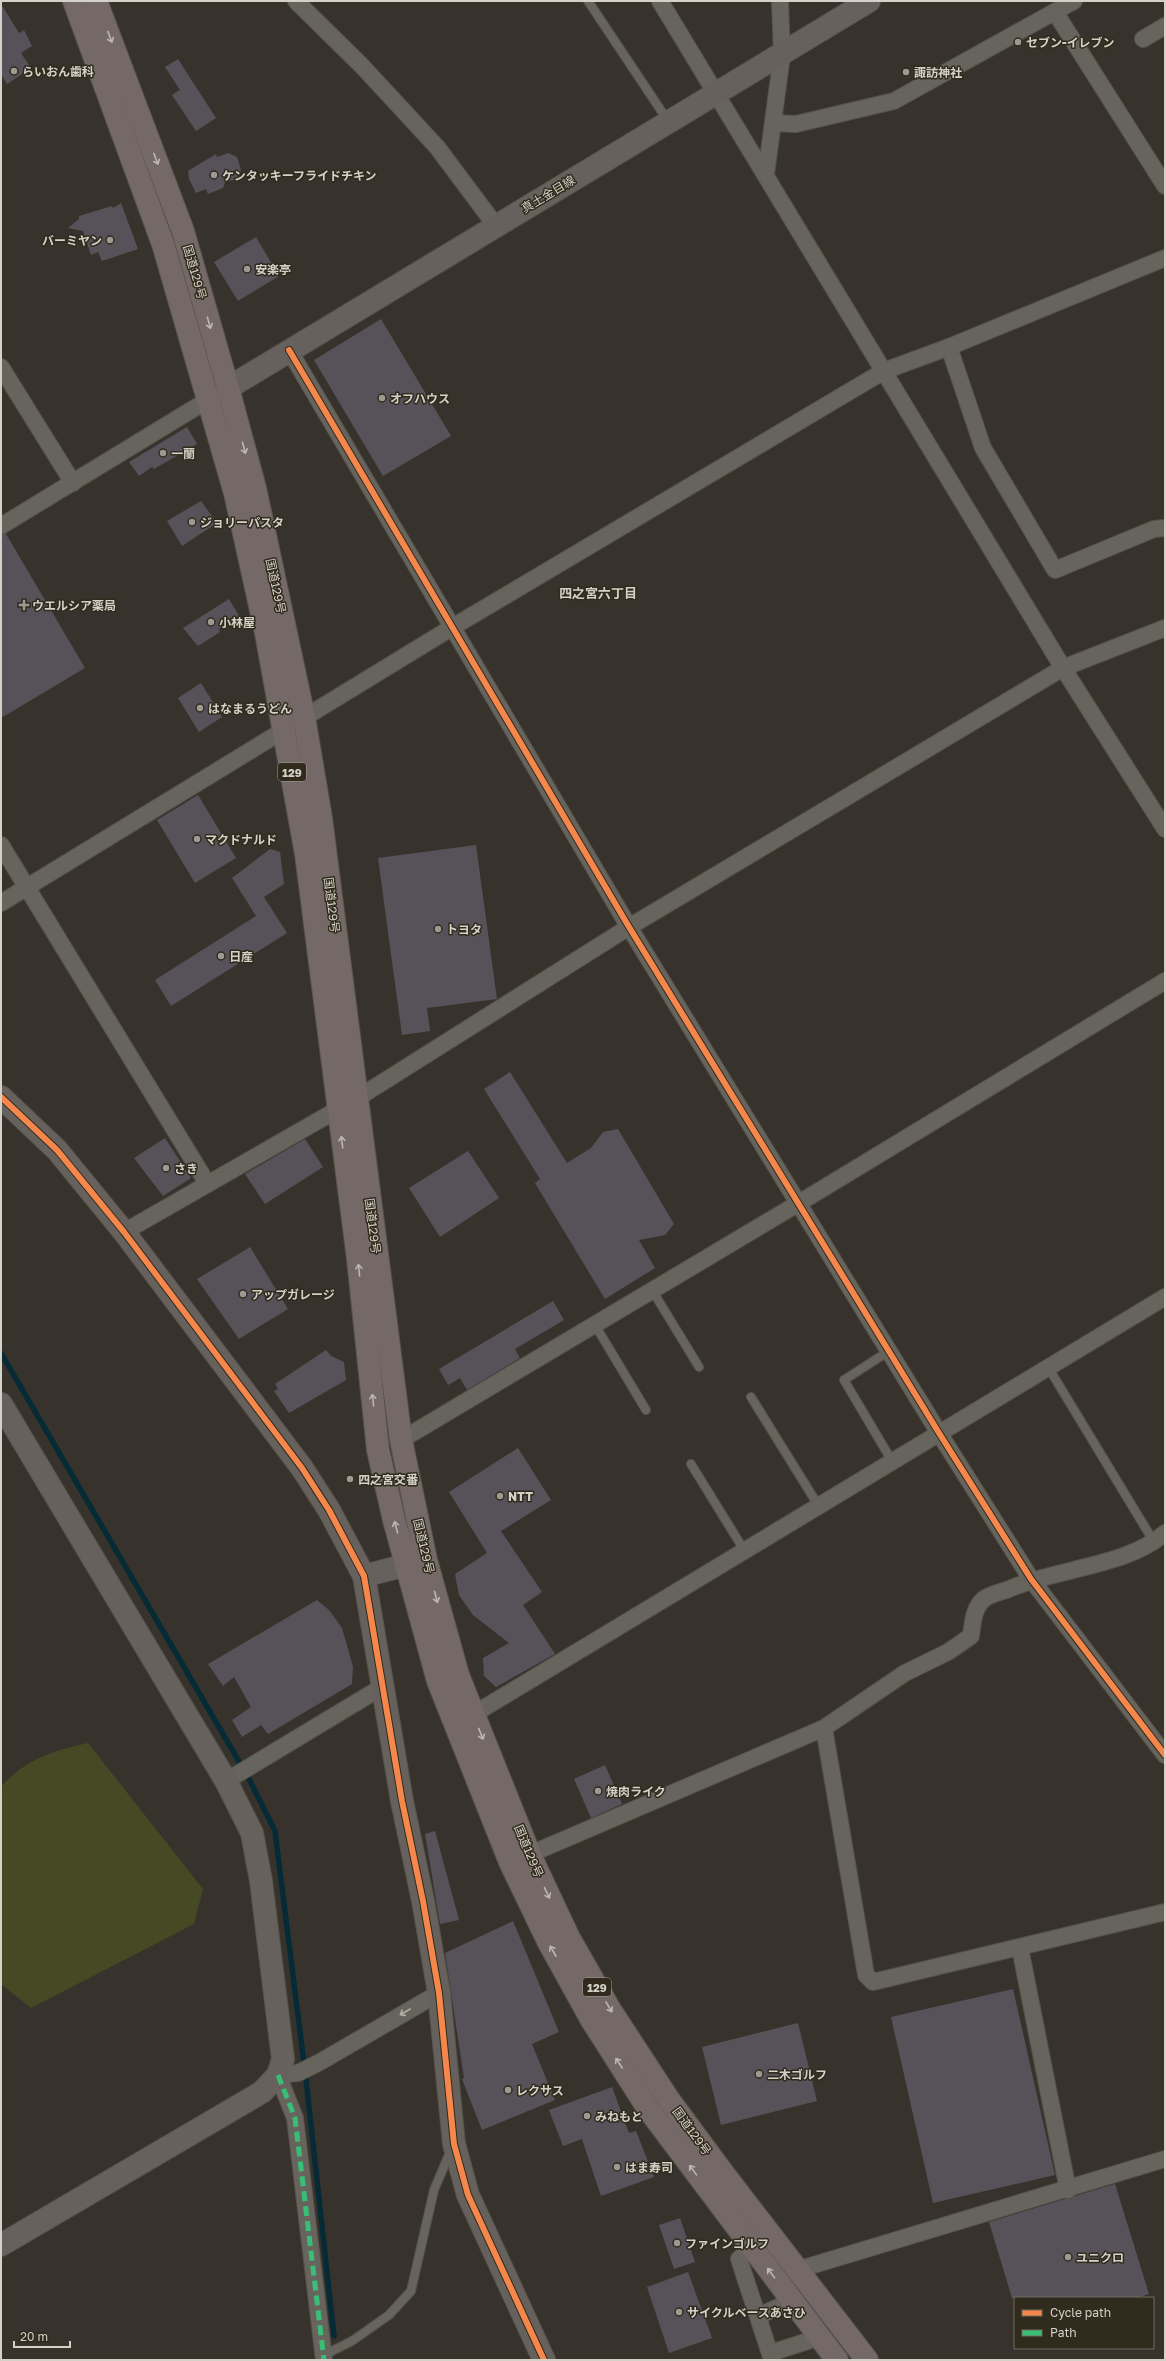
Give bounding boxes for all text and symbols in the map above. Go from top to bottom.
one-way arrow [107,31,115,43]
place label: セブン-イレブン [1026,35,1115,50]
marker: セブン-イレブン [1013,37,1023,47]
place label: らいおん歯科 [22,64,94,79]
place label: 諏訪神社 [914,65,962,80]
marker: らいおん歯科 [9,66,19,76]
marker: 諏訪神社 [901,67,911,77]
one-way arrow [152,153,160,165]
place label: ケンタッキーフライドチキン [222,168,377,183]
marker: ケンタッキーフライドチキン [209,170,219,180]
street label: 真土金目線 [518,172,578,216]
place label: バーミヤン [42,233,102,248]
marker: バーミヤン [105,235,115,245]
street label: 国道129号 [180,243,210,301]
place label: 安楽亭 [255,262,291,277]
marker: 安楽亭 [242,264,252,274]
one-way arrow [206,316,213,329]
place label: オフハウス [390,391,450,406]
marker: オフハウス [377,393,387,403]
one-way arrow [241,441,248,454]
place label: 一蘭 [171,446,195,461]
marker: 一蘭 [158,448,168,458]
place label: ジョリーパスタ [200,515,284,530]
marker: ジョリーパスタ [187,517,197,527]
street label: 国道129号 [263,557,289,615]
district label: 四之宮六丁目 [559,585,637,601]
place label: ウエルシア薬局 [32,598,116,613]
marker: ウエルシア薬局 [19,600,29,610]
place label: 小林屋 [219,615,255,630]
marker: 小林屋 [206,617,216,627]
place label: はなまるうどん [208,701,292,716]
marker: はなまるうどん [195,703,205,713]
road number: 129 [278,763,306,781]
place label: マクドナルド [205,832,277,847]
marker: マクドナルド [192,834,202,844]
street label: 国道129号 [321,876,343,934]
place label: トヨタ [446,922,482,937]
marker: トヨタ [433,924,443,934]
place label: 日産 [229,949,253,964]
marker: 日産 [216,951,226,961]
one-way arrow [338,1135,346,1148]
place label: さき [174,1161,198,1176]
marker: さき [161,1163,171,1173]
street label: 国道129号 [362,1197,384,1255]
one-way arrow [355,1264,363,1277]
place label: アップガレージ [251,1287,335,1302]
marker: アップガレージ [238,1289,248,1299]
one-way arrow [369,1394,376,1407]
place label: 四之宮交番 [358,1472,419,1487]
marker: 四之宮交番 [345,1474,355,1484]
place label: NTT [508,1489,533,1504]
marker: NTT [495,1491,505,1501]
street label: 国道129号 [410,1517,438,1575]
one-way arrow [391,1521,399,1534]
one-way arrow [433,1591,440,1604]
one-way arrow [477,1728,485,1740]
place label: 焼肉ライク [606,1784,666,1799]
marker: 焼肉ライク [593,1786,603,1796]
street label: 国道129号 [511,1822,547,1880]
one-way arrow [544,1886,551,1898]
one-way arrow [548,1945,556,1957]
road number: 129 [583,1978,611,1996]
one-way arrow [605,2001,613,2013]
one-way arrow [399,2009,411,2017]
one-way arrow [615,2058,623,2069]
place label: 二木ゴルフ [767,2067,827,2082]
marker: 二木ゴルフ [754,2069,764,2079]
place label: レクサス [516,2083,564,2098]
marker: レクサス [503,2085,513,2095]
street label: 国道129号 [669,2104,715,2158]
place label: みねもと [595,2109,643,2124]
marker: みねもと [582,2111,592,2121]
place label: はま寿司 [625,2160,673,2175]
marker: はま寿司 [612,2162,622,2172]
one-way arrow [689,2164,697,2175]
place label: ファインゴルフ [685,2236,769,2251]
marker: ファインゴルフ [672,2238,682,2248]
place label: ユニクロ [1076,2250,1124,2265]
marker: ユニクロ [1063,2252,1073,2262]
one-way arrow [767,2268,775,2279]
legend [1014,2297,1154,2349]
place label: サイクルベースあさひ [687,2305,806,2320]
text: Cycle path [1050,2305,1111,2320]
marker: サイクルベースあさひ [674,2307,684,2317]
scale bar [14,2323,70,2349]
text: Path [1050,2325,1077,2340]
text: 20 m [20,2329,48,2344]

